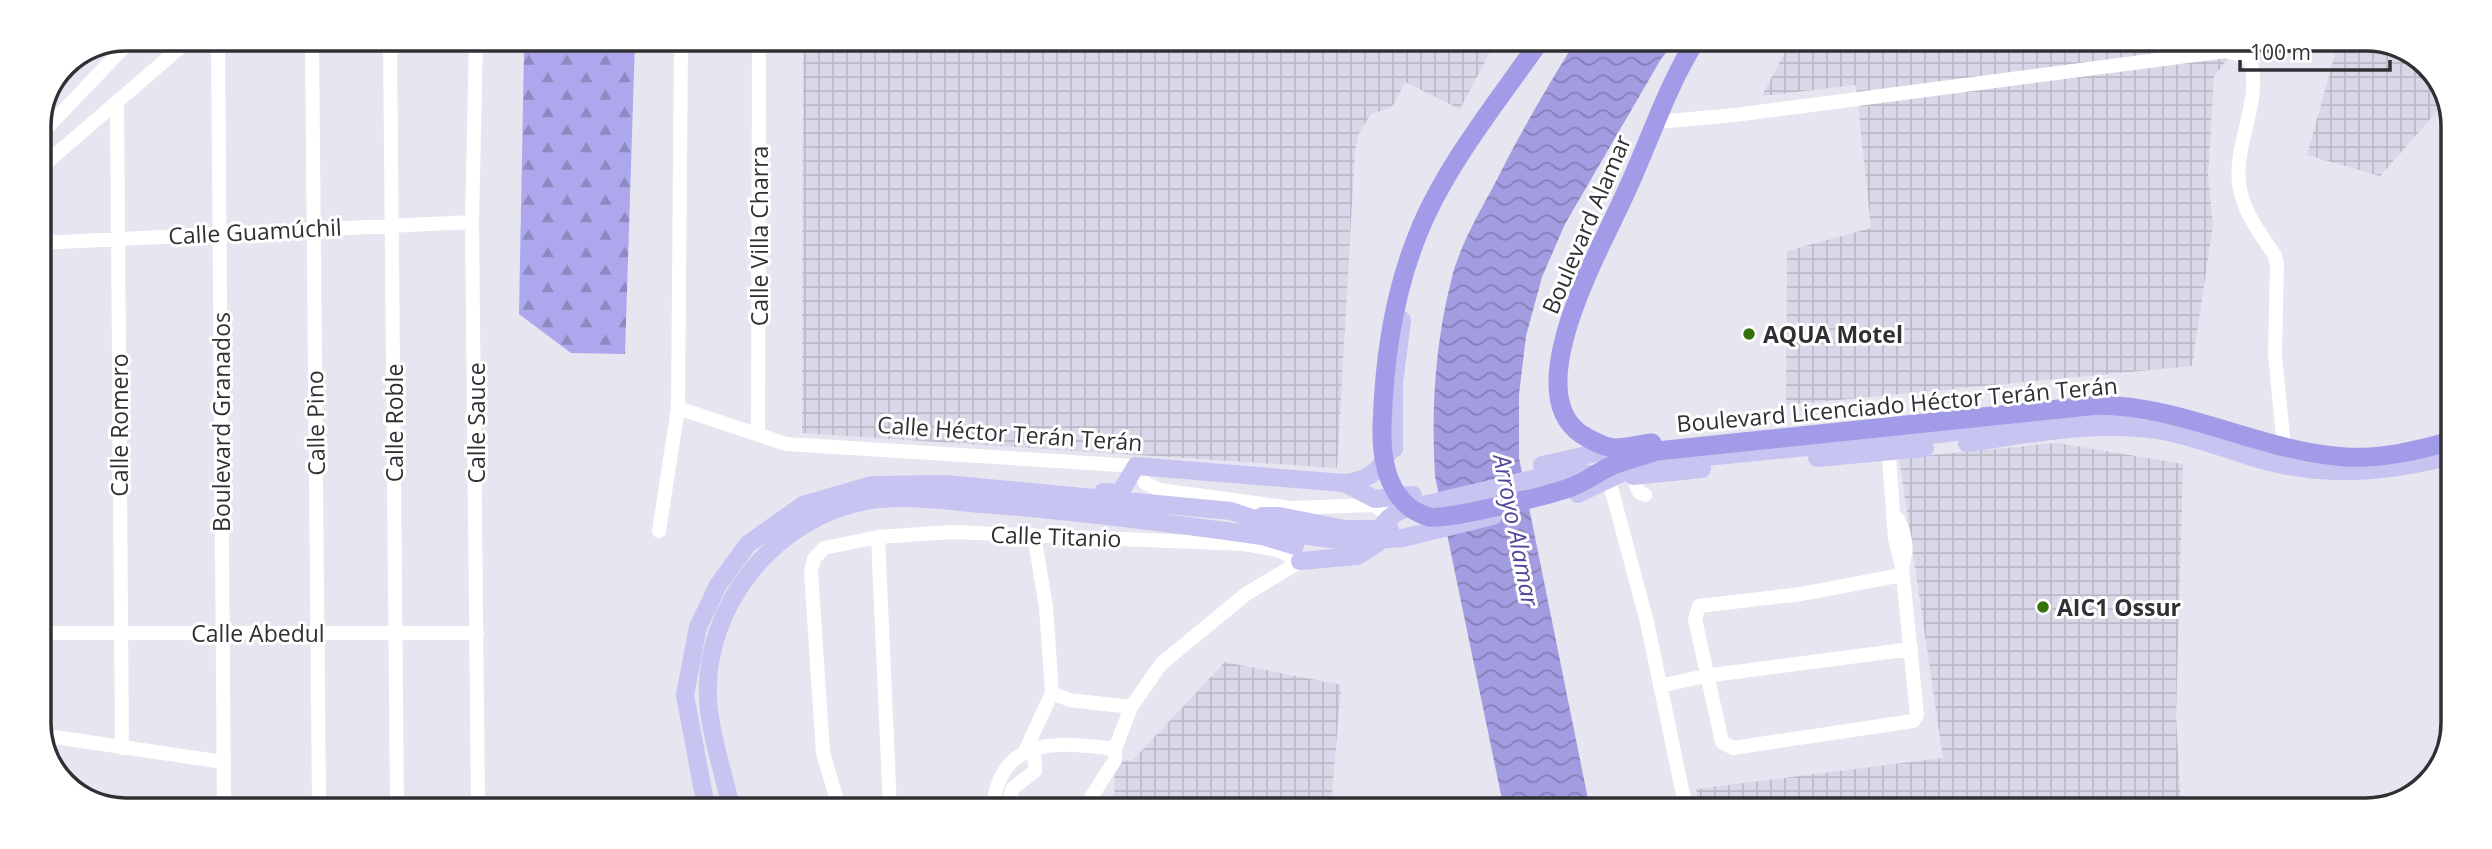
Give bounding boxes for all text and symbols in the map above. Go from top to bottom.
scale bar [2240,28,2390,72]
text: 100 m [2250,38,2311,66]
street label: Boulevard Alamar [1534,129,1638,319]
street label: Calle Villa Charra [743,146,775,326]
street label: Calle Guamúchil [168,210,342,252]
street label: Boulevard Granados [205,312,237,532]
place label: AQUA Motel [1763,318,1903,350]
marker: AQUA Motel [1741,326,1757,342]
street label: Calle Romero [103,353,135,497]
street label: Calle Sauce [460,362,492,484]
street label: Calle Roble [378,364,410,482]
street label: Boulevard Licenciado Héctor Terán Terán [1675,369,2119,439]
street label: Calle Pino [298,370,332,476]
street label: Calle Héctor Terán Terán [876,408,1144,458]
water label: Arroyo Alamar [1486,449,1548,610]
street label: Calle Titanio [990,518,1122,554]
place label: AIC1 Ossur [2057,591,2181,623]
marker: AIC1 Ossur [2035,599,2051,615]
street label: Calle Abedul [191,617,325,649]

